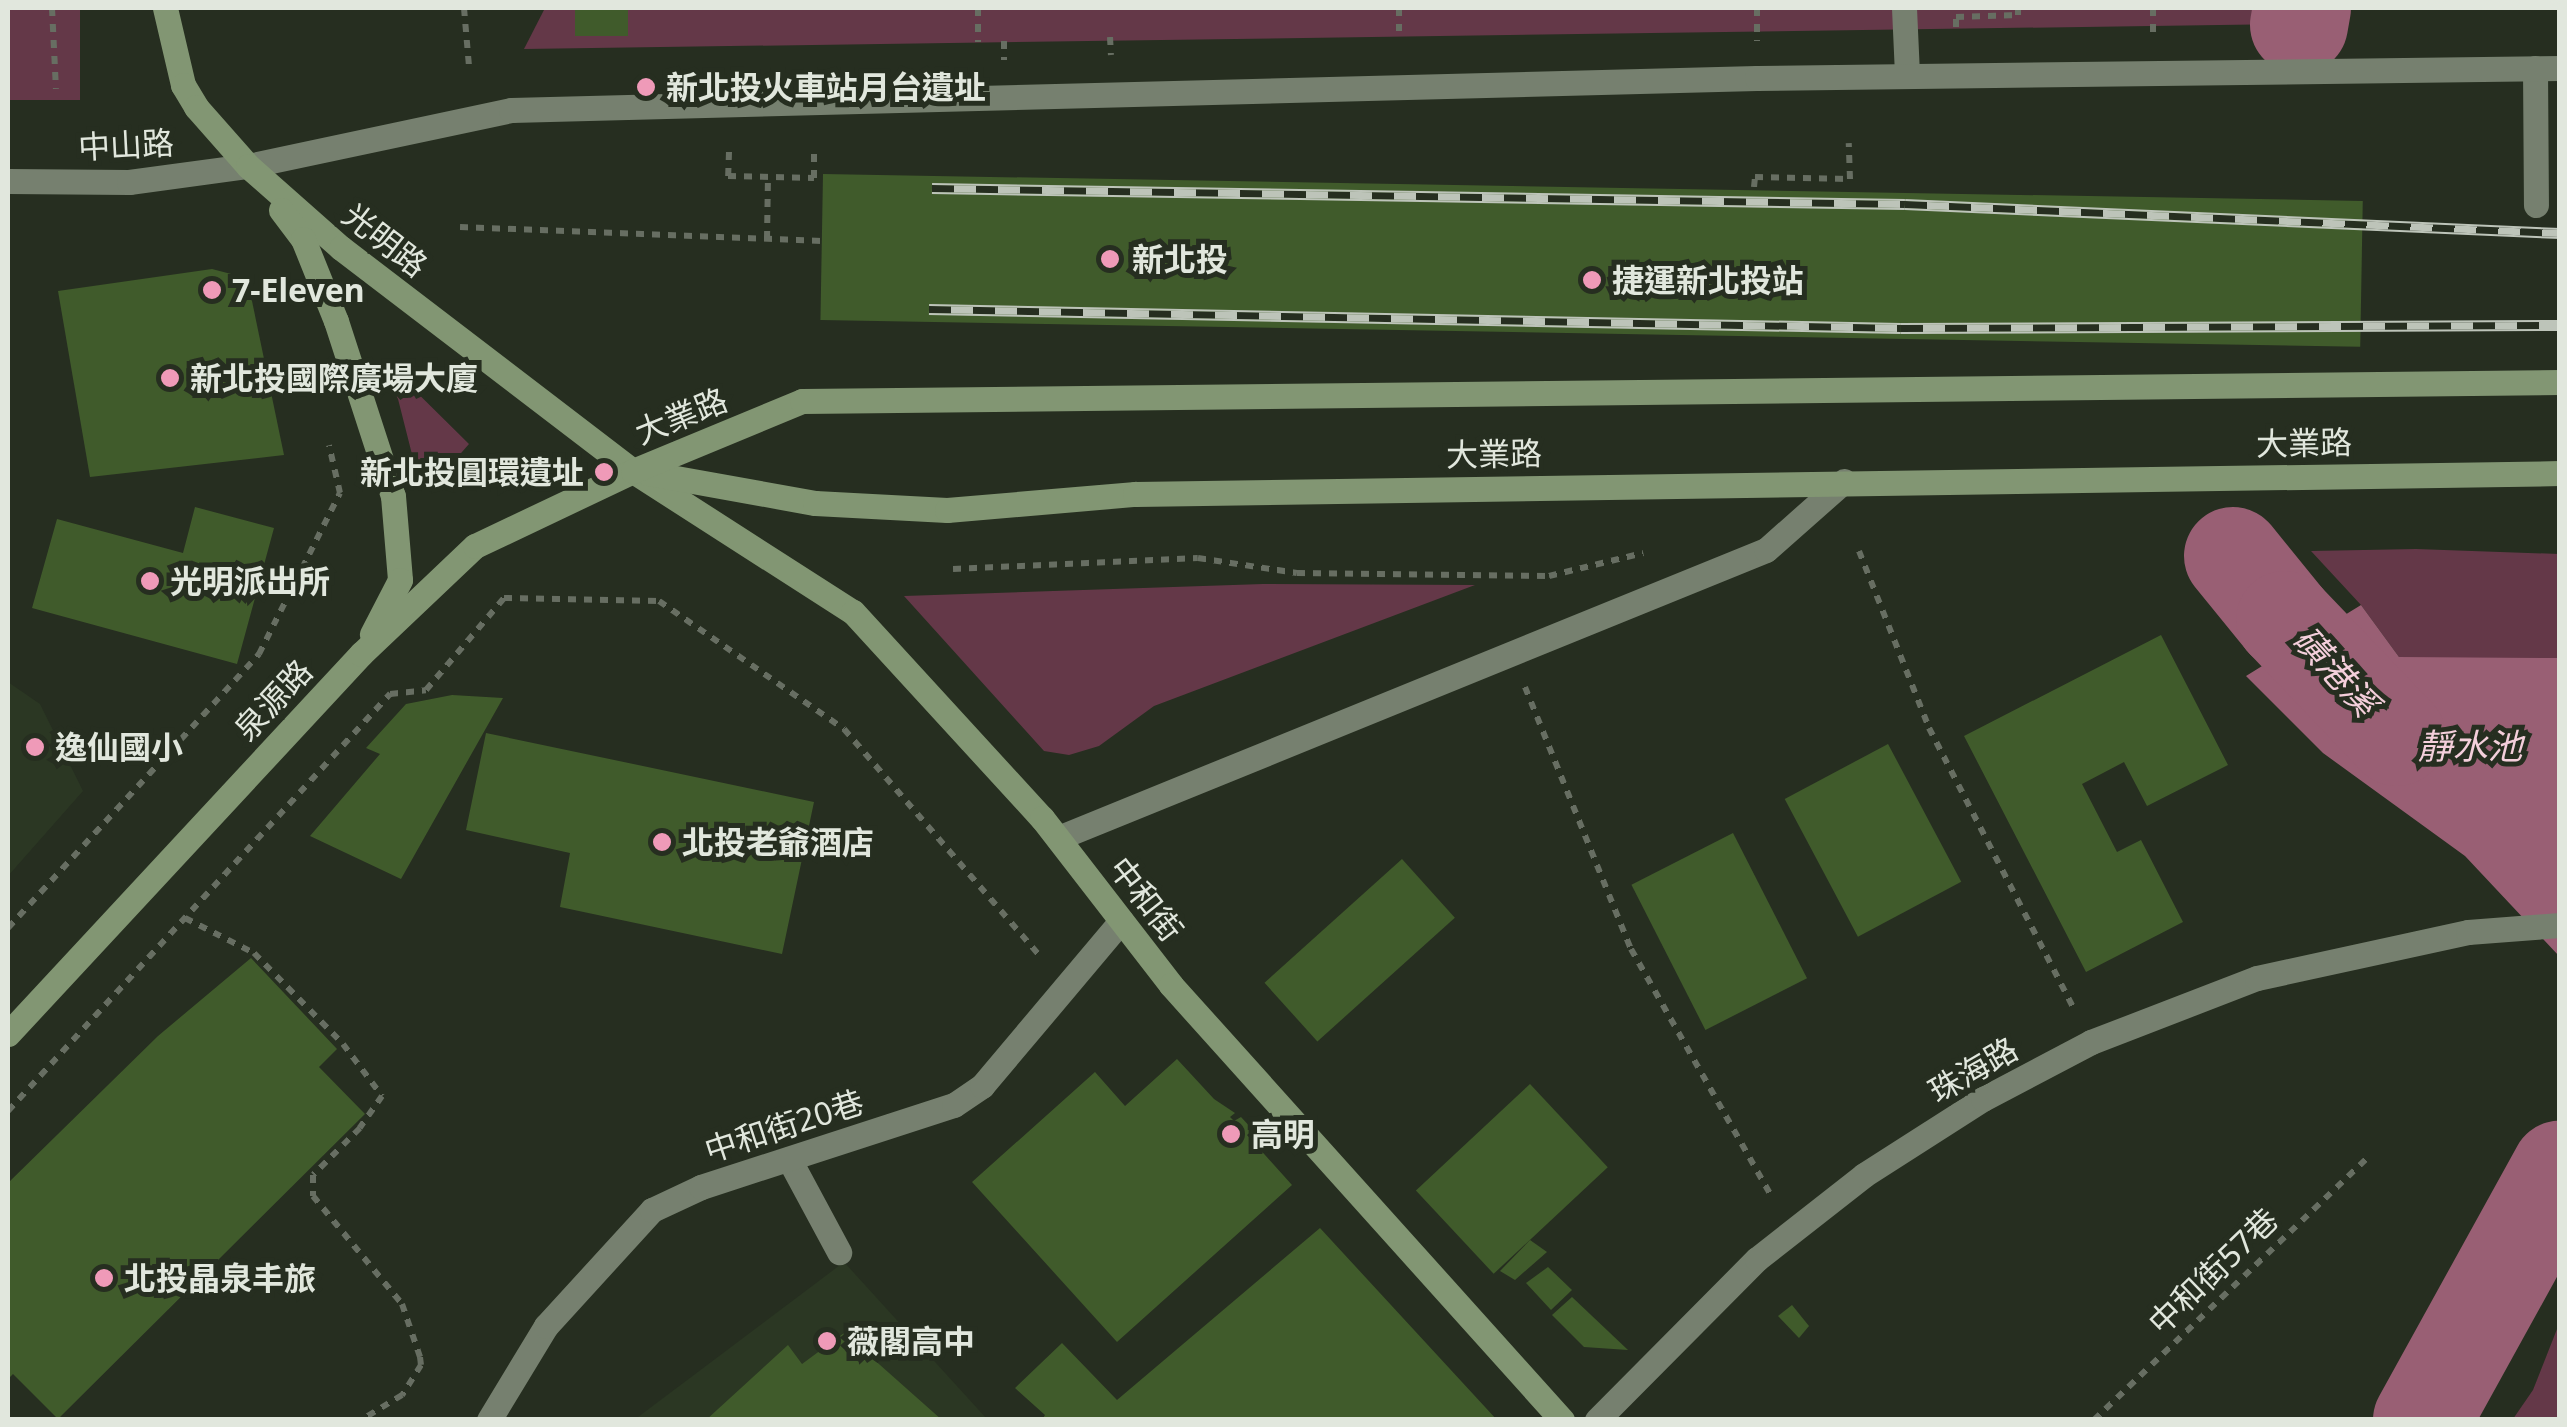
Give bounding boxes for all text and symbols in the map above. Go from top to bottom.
place label: 新北投火車站月台遺址 [666,68,986,106]
marker: 新北投火車站月台遺址 [635,76,657,98]
street label: 中山路 [77,123,175,167]
street label: 光明路 [335,195,435,285]
place label: 新北投 [1132,240,1228,278]
marker: 新北投 [1097,246,1123,272]
place label: 捷運新北投站 [1612,261,1804,299]
marker: 捷運新北投站 [1581,269,1603,291]
place label: 7-Eleven [232,271,365,309]
marker: 7-Eleven [201,279,223,301]
place label: 新北投國際廣場大廈 [190,359,478,397]
marker: 新北投國際廣場大廈 [159,367,181,389]
street label: 大業路 [629,380,733,452]
street label: 大業路 [2256,423,2352,463]
street label: 大業路 [1446,434,1542,474]
place label: 新北投圓環遺址 [360,453,584,491]
marker: 新北投圓環遺址 [593,461,615,483]
place label: 光明派出所 [170,562,330,600]
marker: 光明派出所 [139,570,161,592]
water label: 磺港溪 [2285,618,2387,724]
street label: 泉源路 [226,652,320,748]
water label: 靜水池 [2418,725,2522,767]
place label: 逸仙國小 [55,728,183,766]
marker: 逸仙國小 [24,736,46,758]
place label: 北投老爺酒店 [682,823,874,861]
marker: 北投老爺酒店 [651,831,673,853]
street label: 中和街 [1101,849,1191,949]
street label: 珠海路 [1922,1029,2024,1111]
street label: 中和街20巷 [700,1082,868,1170]
place label: 高明 [1251,1115,1315,1153]
marker: 高明 [1220,1123,1242,1145]
street label: 中和街57巷 [2140,1200,2286,1342]
place label: 北投晶泉丰旅 [124,1259,316,1297]
marker: 北投晶泉丰旅 [93,1267,115,1289]
place label: 薇閣高中 [847,1322,975,1360]
marker: 薇閣高中 [816,1330,838,1352]

